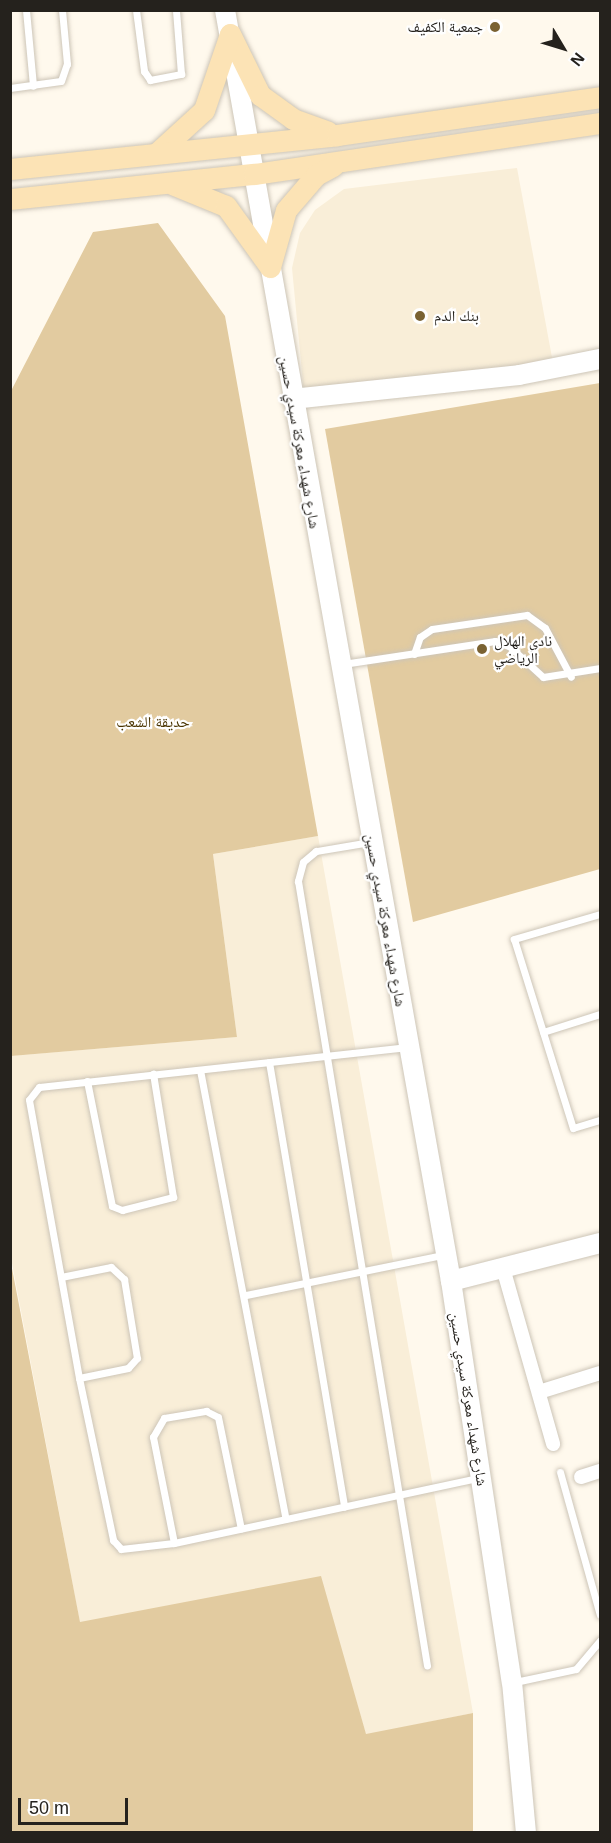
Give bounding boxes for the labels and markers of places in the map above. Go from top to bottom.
place label: جمعية الكفيف [408,18,483,36]
marker: جمعية الكفيف [488,20,502,34]
marker: بنك الدم [411,307,429,325]
place label: بنك الدم [434,307,479,325]
place label: نادي الهلال الرياضي [494,631,552,666]
marker: نادي الهلال الرياضي [475,642,489,656]

